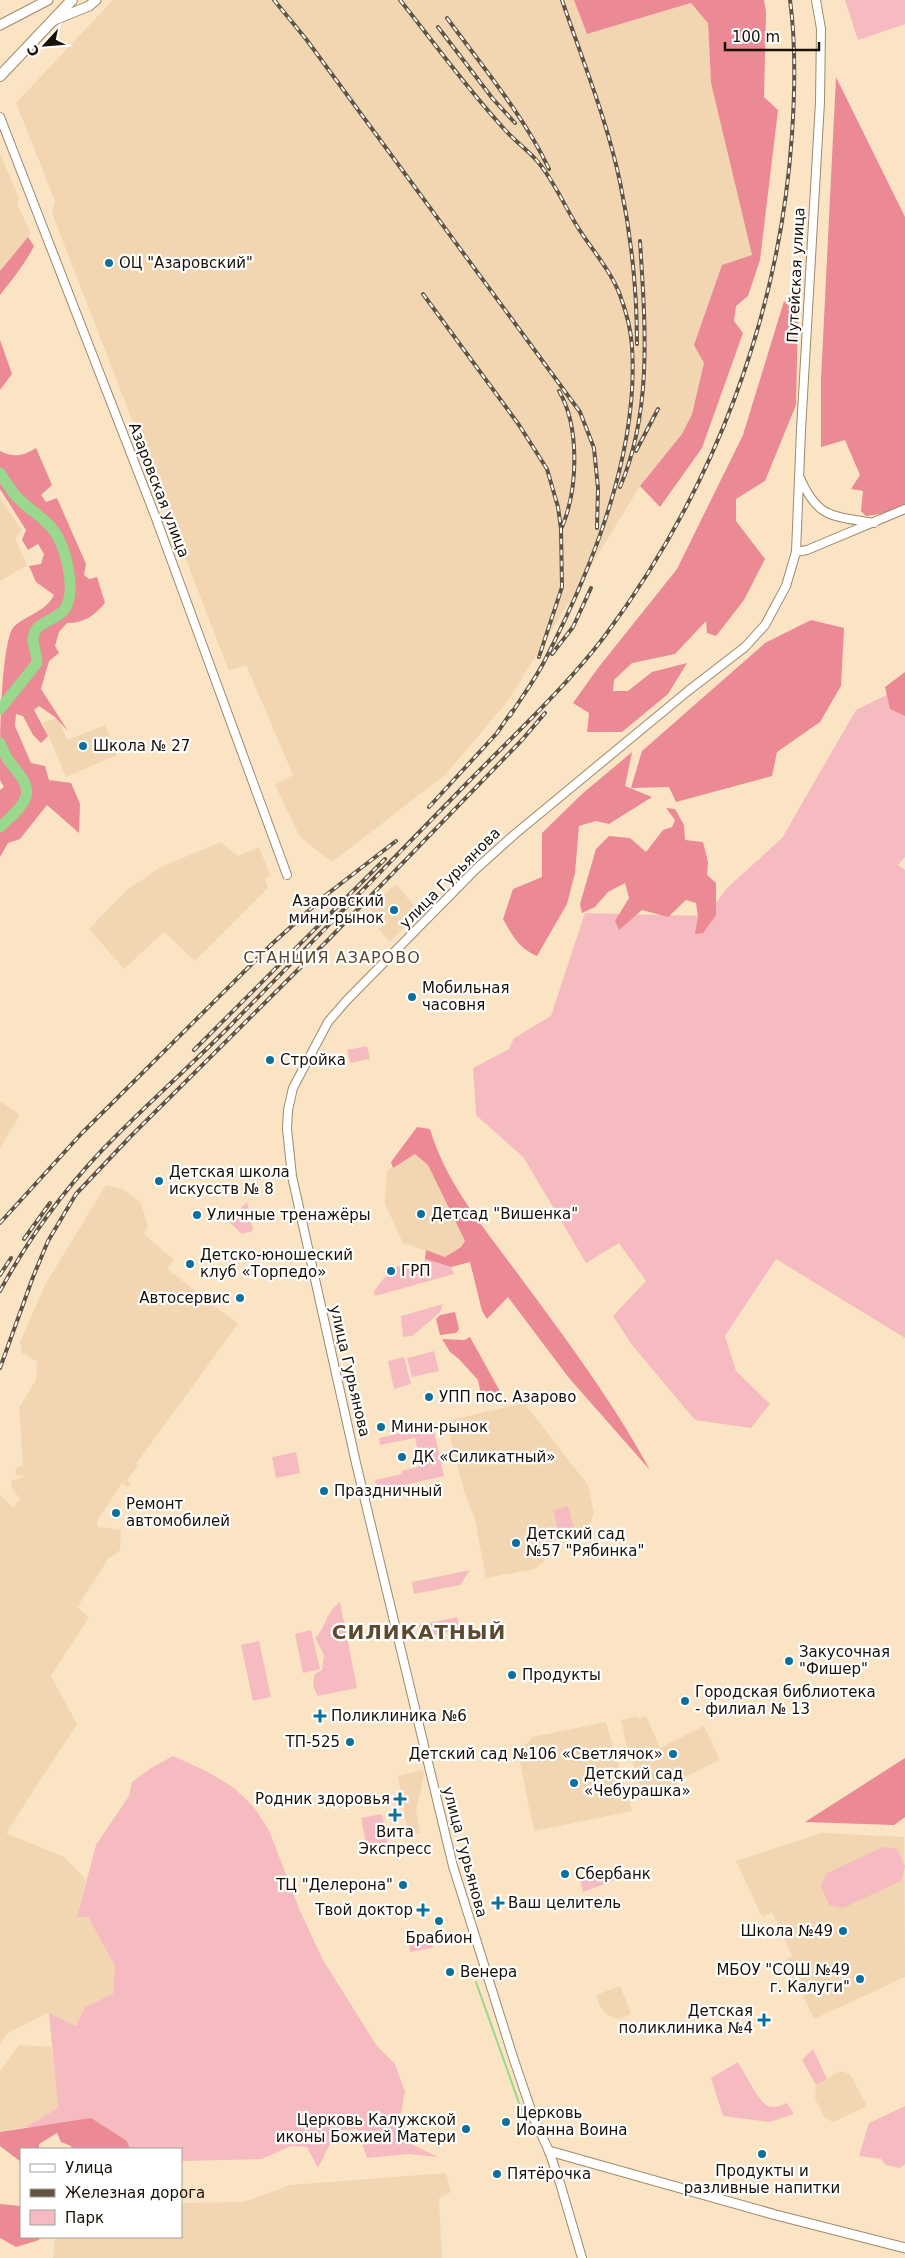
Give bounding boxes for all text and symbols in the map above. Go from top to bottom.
north arrow [20,20,70,70]
scale bar [725,20,819,52]
text: 100 m [732,28,780,46]
text: С [24,43,43,59]
street label: Путейская улица [783,207,809,343]
place label: ОЦ "Азаровский" [119,254,253,272]
marker: ОЦ "Азаровский" [103,257,115,269]
street label: Азаровская улица [125,420,193,560]
place label: Школа № 27 [93,737,190,755]
marker: Школа № 27 [77,740,89,752]
street label: улица Гурьянова [396,824,504,932]
place label: Азаровский мини-рынок [289,892,384,927]
marker: Азаровский мини-рынок [388,904,400,916]
district label: СТАНЦИЯ АЗАРОВО [243,948,421,967]
place label: Мобильная часовня [422,979,510,1014]
marker: Мобильная часовня [406,991,418,1003]
place label: Стройка [280,1051,346,1069]
marker: Стройка [264,1054,276,1066]
place label: Детская школа искусств № 8 [169,1163,290,1198]
marker: Детская школа искусств № 8 [153,1175,165,1187]
place label: Детсад "Вишенка" [431,1205,578,1223]
place label: Уличные тренажёры [207,1206,371,1224]
marker: Детсад "Вишенка" [415,1208,427,1220]
marker: Уличные тренажёры [191,1209,203,1221]
place label: Детско-юношеский клуб «Торпедо» [200,1246,353,1281]
marker: Детско-юношеский клуб «Торпедо» [184,1258,196,1270]
place label: ГРП [401,1262,430,1280]
marker: ГРП [385,1265,397,1277]
place label: Автосервис [139,1289,230,1307]
marker: Автосервис [234,1292,246,1304]
street label: улица Гурьянова [326,1303,374,1439]
place label: УПП пос. Азарово [439,1388,576,1406]
marker: УПП пос. Азарово [423,1391,435,1403]
place label: Мини-рынок [391,1418,488,1436]
marker: Мини-рынок [375,1421,387,1433]
place label: ДК «Силикатный» [412,1448,555,1466]
marker: ДК «Силикатный» [396,1451,408,1463]
place label: Праздничный [334,1482,442,1500]
marker: Праздничный [318,1485,330,1497]
place label: Ремонт автомобилей [126,1495,230,1530]
marker: Ремонт автомобилей [110,1507,122,1519]
place label: Детский сад №57 "Рябинка" [526,1525,644,1560]
marker: Детский сад №57 "Рябинка" [510,1537,522,1549]
district label: СИЛИКАТНЫЙ [332,1620,506,1644]
place label: Закусочная "Фишер" [799,1643,890,1678]
marker: Закусочная "Фишер" [783,1655,795,1667]
place label: Продукты [522,1666,601,1684]
marker: Продукты [506,1669,518,1681]
place label: Городская библиотека - филиал № 13 [695,1683,876,1718]
marker: Городская библиотека - филиал № 13 [679,1695,691,1707]
place label: Поликлиника №6 [331,1707,467,1725]
marker: Поликлиника №6 [313,1709,327,1723]
place label: ТП-525 [285,1733,340,1751]
marker: ТП-525 [344,1736,356,1748]
place label: Детский сад №106 «Светлячок» [409,1745,663,1763]
marker: Детский сад №106 «Светлячок» [667,1748,679,1760]
place label: Детский сад «Чебурашка» [584,1765,691,1800]
marker: Детский сад «Чебурашка» [568,1777,580,1789]
street label: улица Гурьянова [439,1785,491,1919]
place label: Родник здоровья [255,1790,390,1808]
marker: Родник здоровья [394,1793,406,1805]
marker: Вита Экспресс [389,1809,401,1821]
place label: Вита Экспресс [359,1823,431,1858]
place label: Сбербанк [575,1865,651,1883]
marker: Сбербанк [559,1868,571,1880]
place label: ТЦ "Делерона" [275,1876,393,1894]
marker: ТЦ "Делерона" [397,1879,409,1891]
place label: Ваш целитель [508,1894,621,1912]
marker: Ваш целитель [492,1897,504,1909]
place label: Твой доктор [314,1901,413,1919]
marker: Твой доктор [417,1904,429,1916]
marker: Брабион [433,1915,445,1927]
place label: Школа №49 [740,1922,833,1940]
marker: Школа №49 [837,1925,849,1937]
place label: Брабион [406,1929,473,1947]
place label: МБОУ "СОШ №49 г. Калуги" [716,1961,850,1996]
place label: Венера [460,1963,517,1981]
marker: Венера [444,1966,456,1978]
marker: МБОУ "СОШ №49 г. Калуги" [854,1973,866,1985]
place label: Детская поликлиника №4 [619,2002,753,2037]
marker: Детская поликлиника №4 [757,2013,771,2027]
place label: Церковь Иоанна Воина [516,2104,627,2139]
place label: Церковь Калужской иконы Божией Матери [276,2111,456,2146]
marker: Церковь Иоанна Воина [500,2116,512,2128]
marker: Церковь Калужской иконы Божией Матери [460,2123,472,2135]
legend [20,2148,182,2238]
marker: Продукты и разливные напитки [756,2148,768,2160]
text: Улица [65,2159,113,2177]
place label: Продукты и разливные напитки [684,2162,840,2197]
place label: Пятёрочка [507,2165,591,2183]
marker: Пятёрочка [491,2168,503,2180]
text: Железная дорога [65,2184,205,2202]
text: Парк [65,2209,104,2227]

